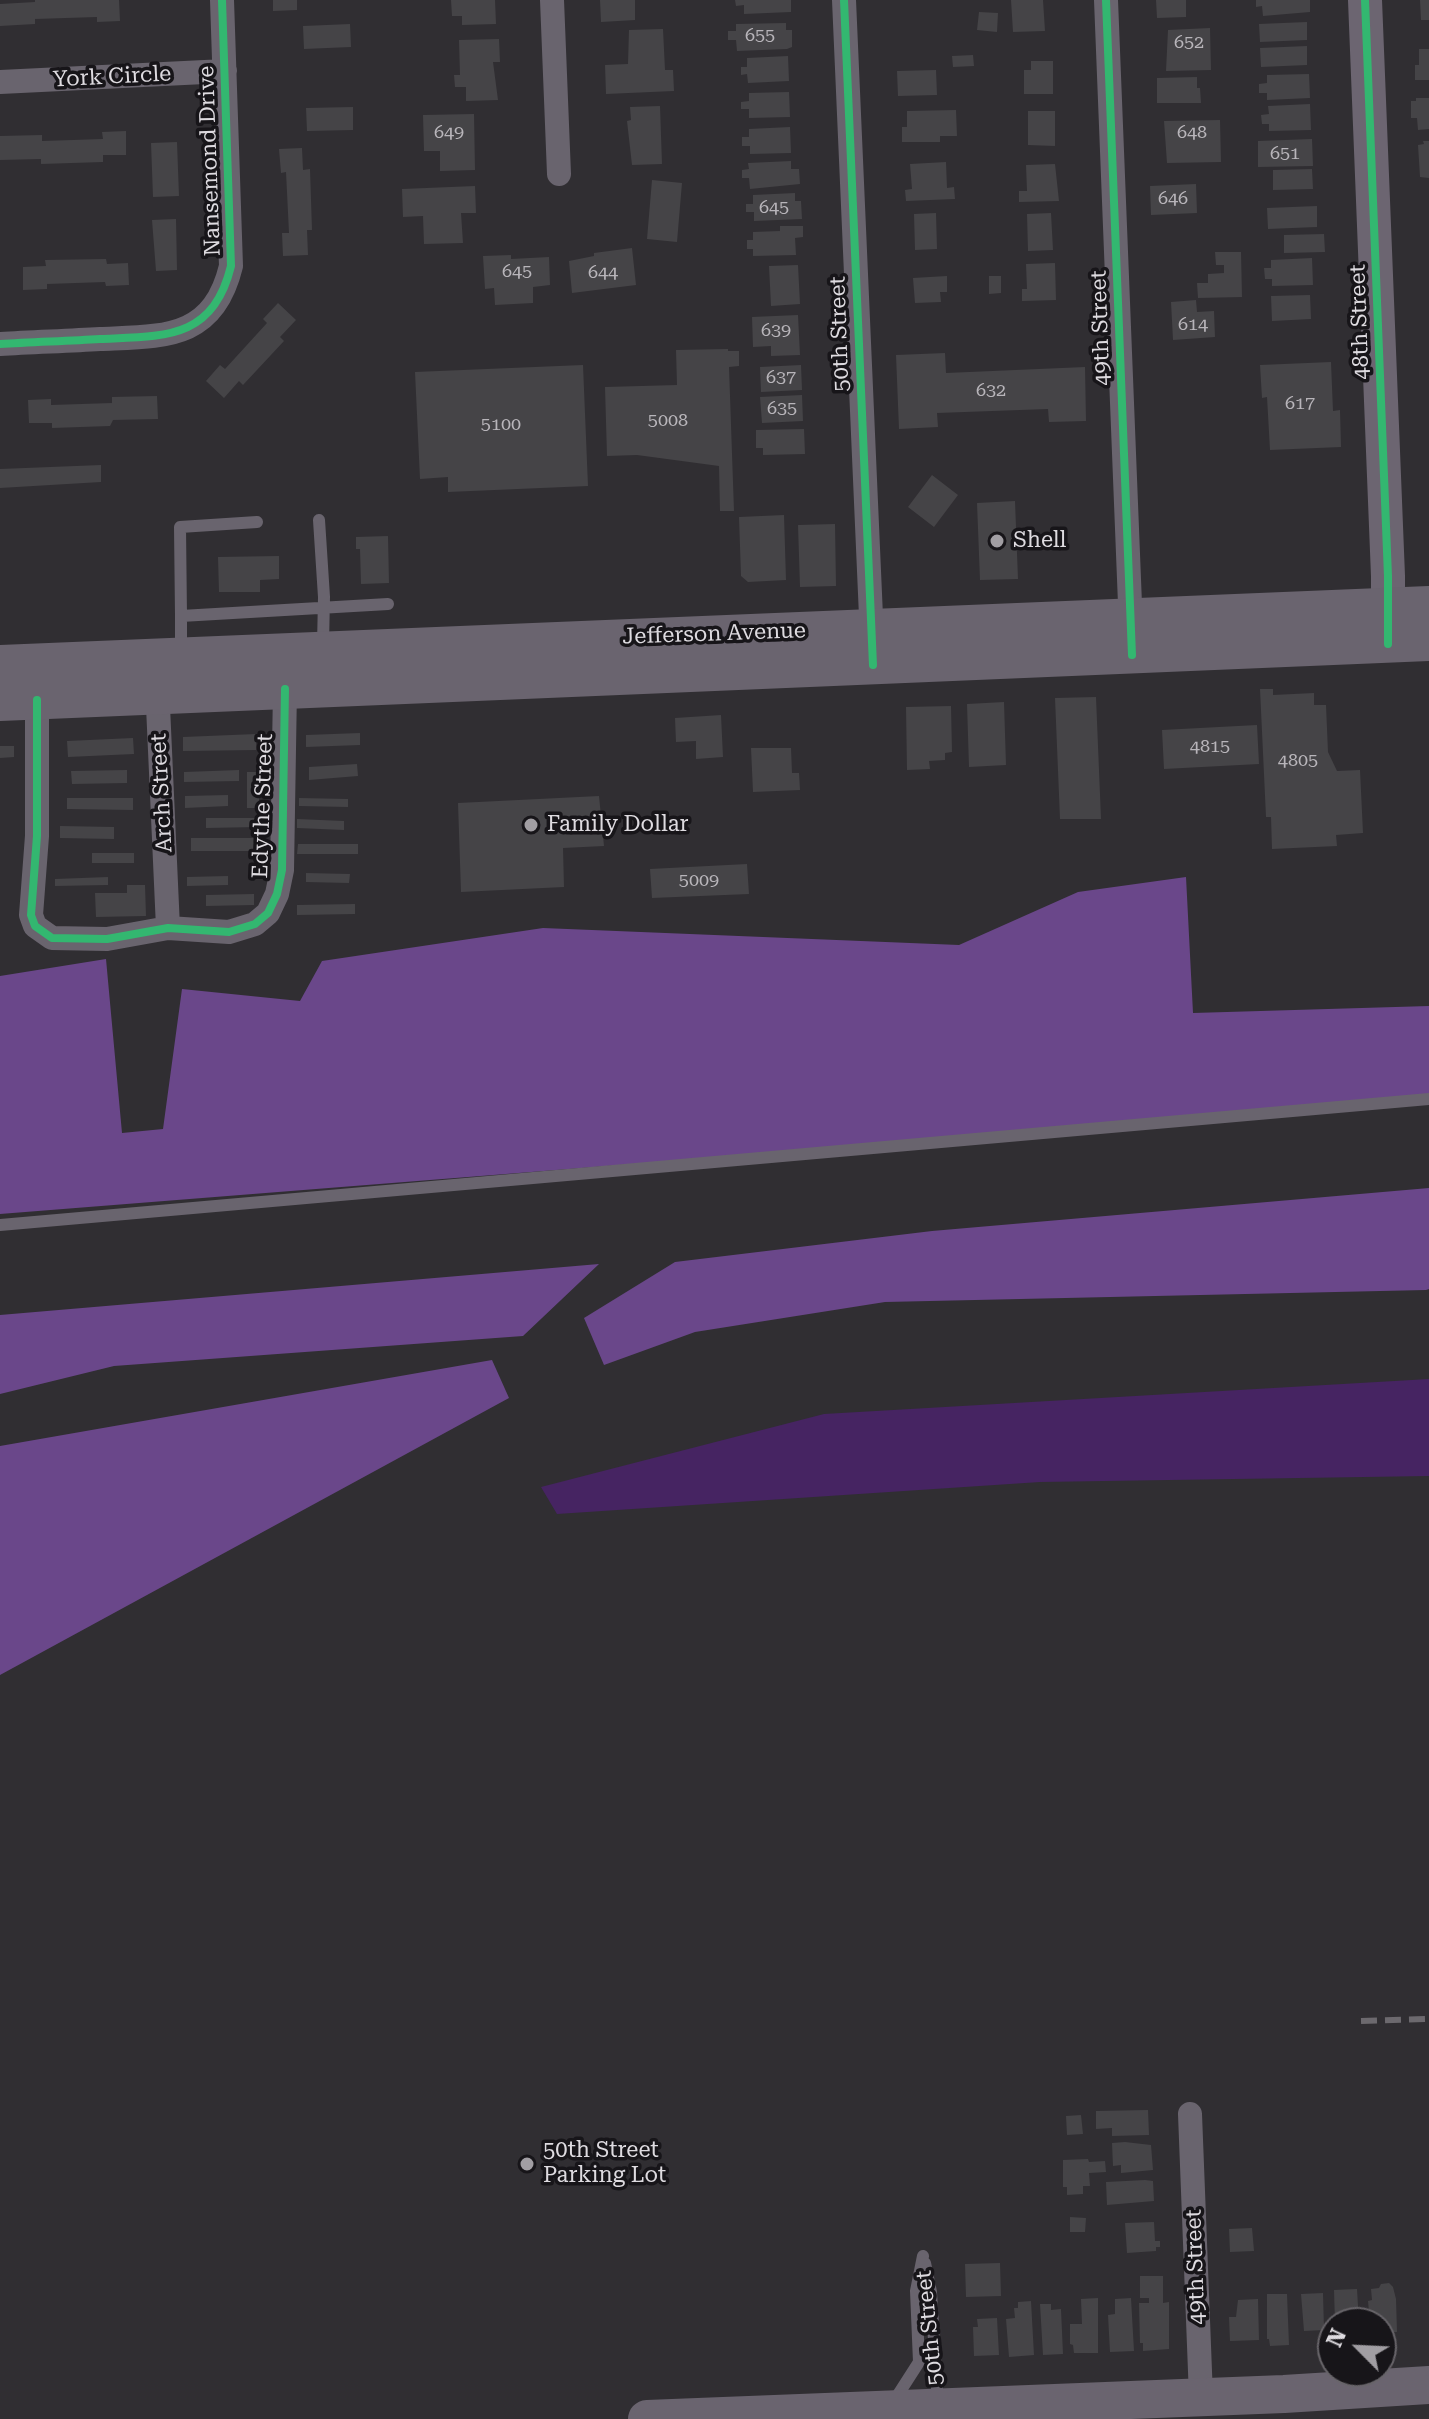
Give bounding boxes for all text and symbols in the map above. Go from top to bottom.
house number: 655 [745,25,775,47]
house number: 652 [1174,32,1204,54]
street label: York Circle [52,61,172,93]
street label: Nansemond Drive [193,65,227,257]
house number: 649 [434,122,464,144]
house number: 648 [1177,122,1207,144]
house number: 651 [1270,143,1300,165]
house number: 646 [1158,188,1188,210]
house number: 645 [759,197,789,219]
house number: 645 [502,261,532,283]
house number: 644 [588,262,618,284]
street label: 48th Street [1345,264,1375,380]
street label: 49th Street [1086,270,1116,386]
street label: 50th Street [825,276,855,392]
house number: 614 [1178,314,1208,336]
house number: 639 [761,320,791,342]
house number: 637 [766,367,796,389]
house number: 632 [976,380,1006,402]
house number: 617 [1285,393,1315,415]
house number: 635 [767,398,797,420]
house number: 5008 [648,410,688,432]
house number: 5100 [481,414,521,436]
place label: Shell [1013,528,1066,554]
marker: Shell [988,532,1006,550]
street label: Jefferson Avenue [622,618,806,650]
street label: Arch Street [146,733,178,853]
street label: Edythe Street [247,733,279,879]
house number: 4815 [1190,736,1230,758]
house number: 4805 [1278,750,1318,772]
place label: Family Dollar [547,812,689,838]
marker: Family Dollar [522,816,540,834]
house number: 5009 [679,870,719,892]
place label: 50th Street Parking Lot [543,2138,666,2190]
marker: 50th Street Parking Lot [518,2155,536,2173]
street label: 49th Street [1181,2209,1211,2325]
street label: 50th Street [911,2269,949,2387]
north arrow [1317,2307,1397,2387]
text: N [1322,2325,1351,2351]

